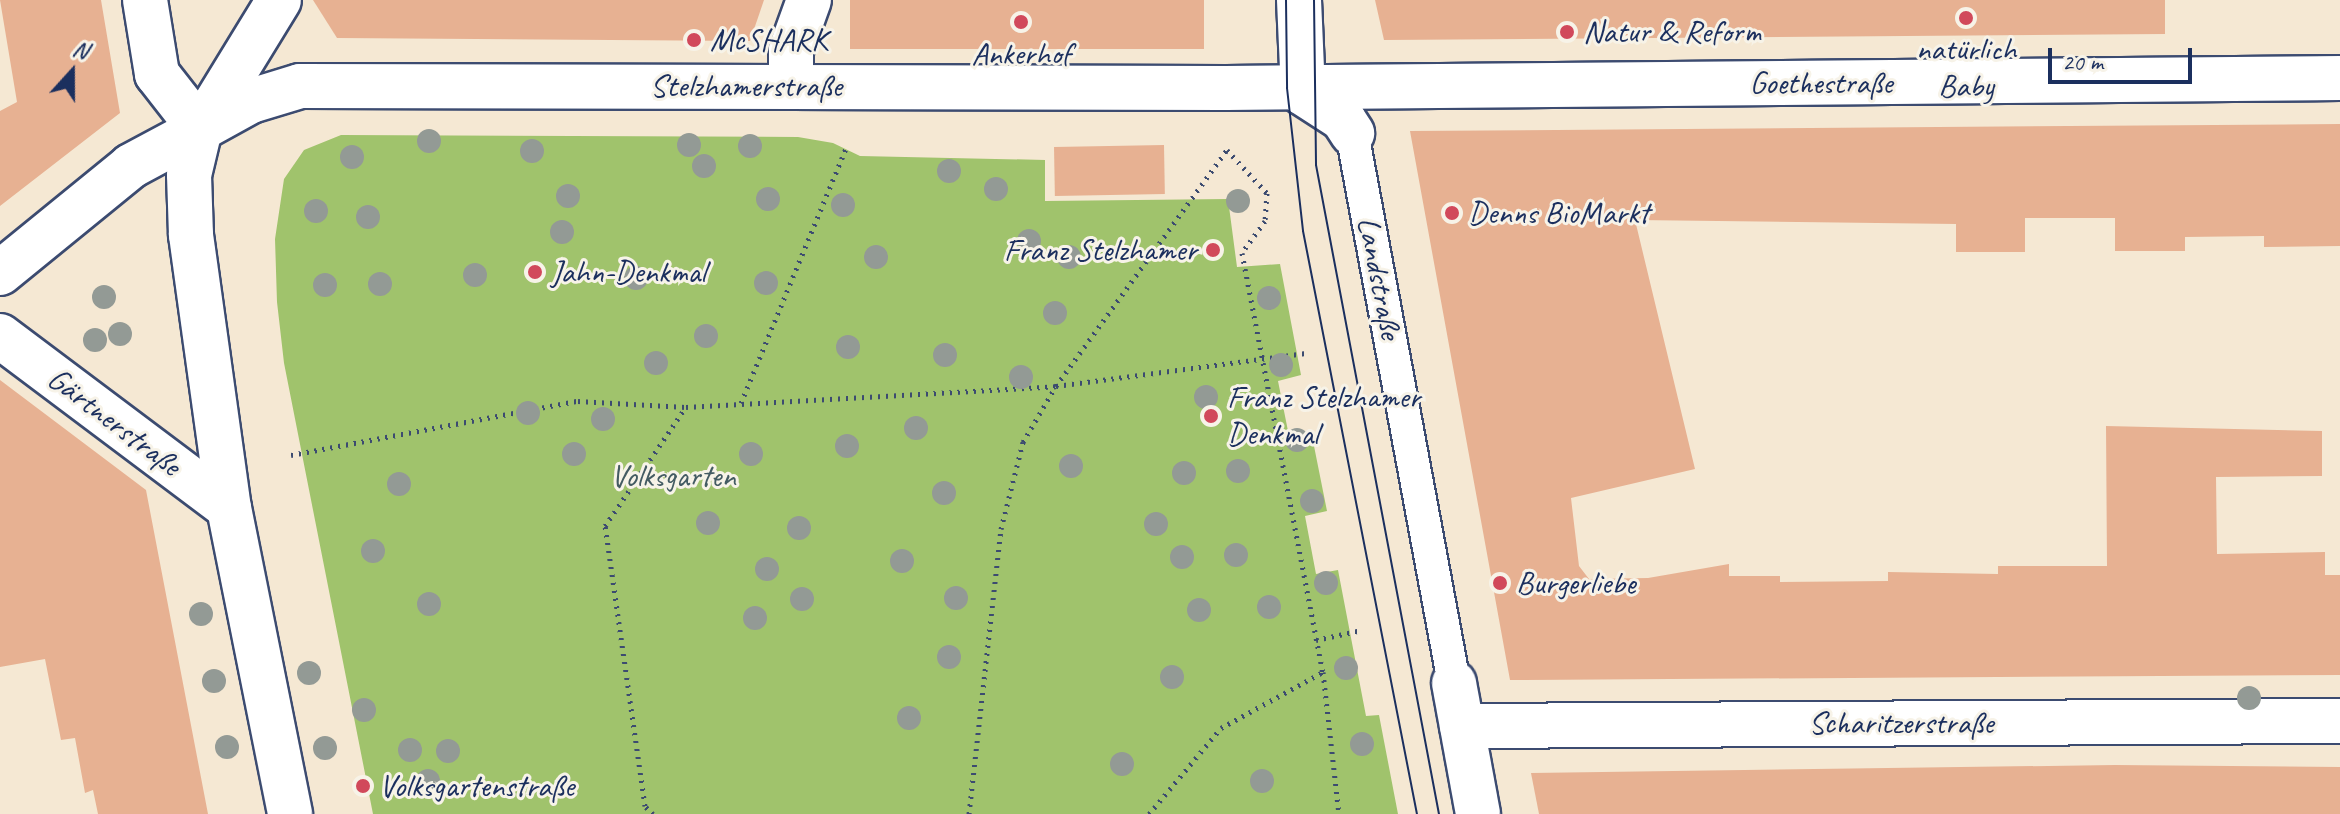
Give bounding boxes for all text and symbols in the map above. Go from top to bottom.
marker: natürlich Baby [1957,9,1975,27]
marker: Ankerhof [1012,13,1030,31]
place label: Natur & Reform [1583,13,1761,51]
place label: McSHARK [710,21,827,59]
marker: Natur & Reform [1558,23,1576,41]
marker: McSHARK [685,31,703,49]
place label: natürlich Baby [1916,31,2016,106]
north arrow [32,32,112,112]
scale bar [2052,32,2196,82]
text: N [69,34,92,65]
place label: Ankerhof [971,35,1071,73]
text: 20 m [2062,47,2103,77]
street label: Goethestraße [1750,64,1892,102]
street label: Stelzhamerstraße [650,67,842,105]
place label: Denns BioMarkt [1468,194,1649,232]
marker: Denns BioMarkt [1443,204,1461,222]
street label: Landstraße [1348,214,1410,342]
place label: Franz Stelzhamer [1003,231,1197,269]
marker: Franz Stelzhamer [1204,241,1222,259]
place label: Jahn-Denkmal [551,253,706,291]
marker: Jahn-Denkmal [526,263,544,281]
street label: Gärtnerstraße [40,359,188,485]
place label: Franz Stelzhamer Denkmal [1227,379,1421,454]
marker: Franz Stelzhamer Denkmal [1202,407,1220,425]
park label: Volksgarten [610,457,736,495]
place label: Burgerliebe [1516,564,1635,602]
marker: Burgerliebe [1491,574,1509,592]
street label: Scharitzerstraße [1808,704,1994,742]
place label: Volksgartenstraße [379,767,574,805]
marker: Volksgartenstraße [354,777,372,795]

